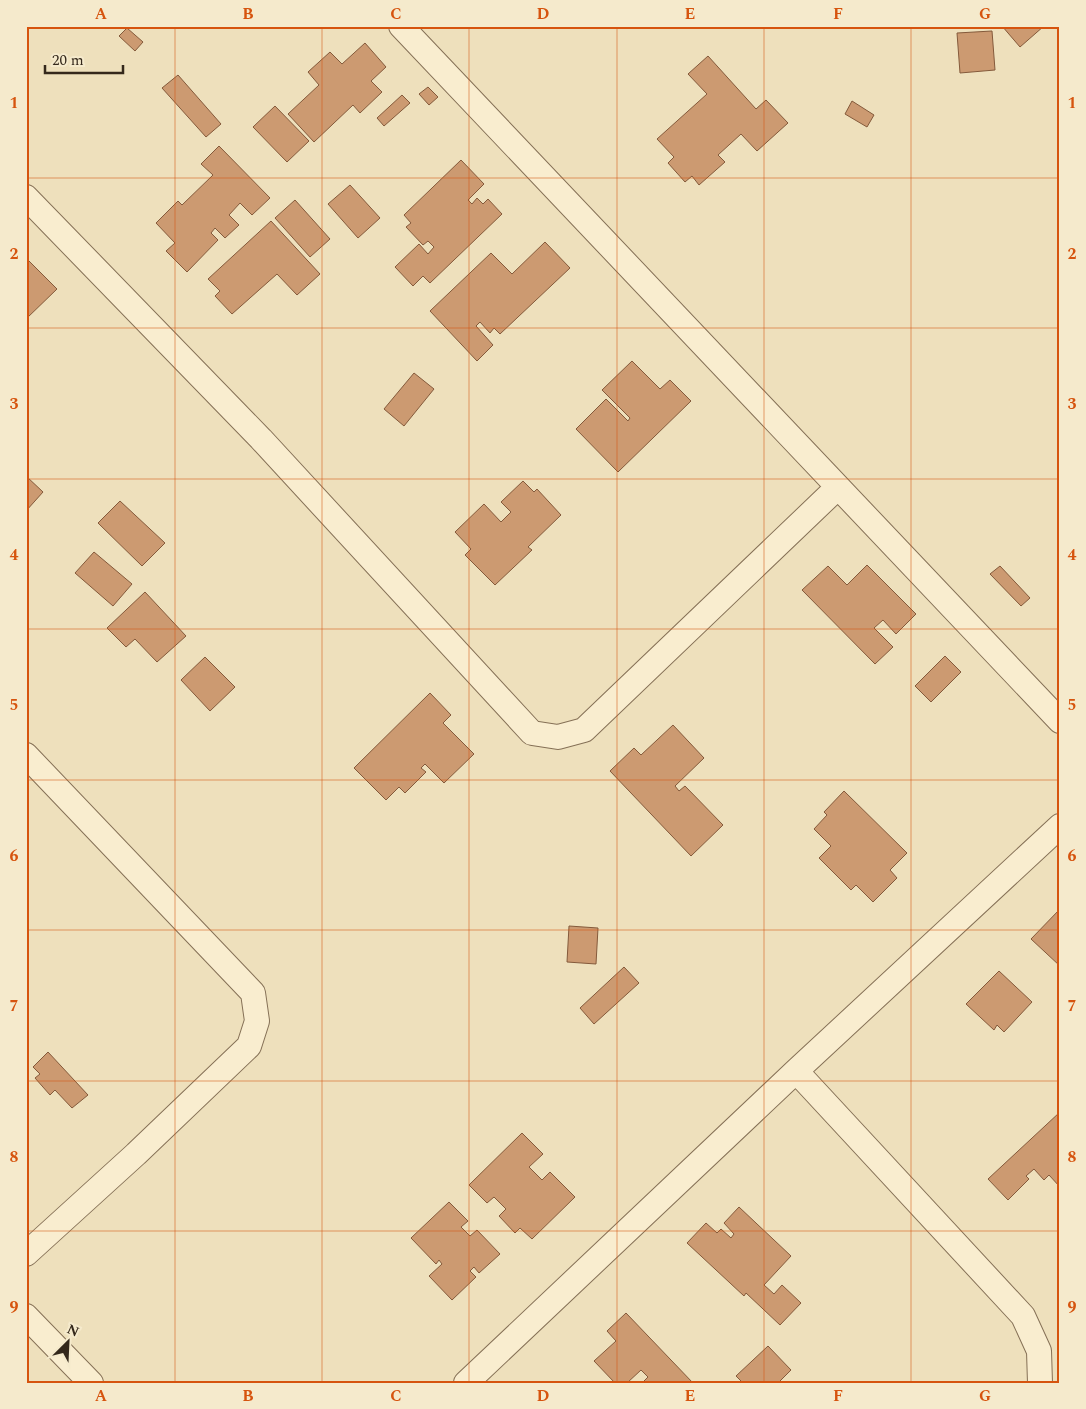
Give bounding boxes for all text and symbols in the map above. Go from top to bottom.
text: A [95,2,108,26]
text: B [242,2,254,26]
text: C [390,2,402,26]
text: D [537,2,550,26]
text: E [685,2,695,26]
text: F [833,2,843,26]
text: G [979,2,991,26]
scale bar [45,42,122,74]
text: 20 m [52,49,84,72]
text: 1 [10,91,18,115]
text: 1 [1068,91,1076,115]
text: 2 [10,242,19,266]
text: 2 [1068,242,1077,266]
text: 3 [10,392,19,416]
text: 3 [1068,392,1077,416]
text: 4 [10,543,19,567]
text: 4 [1068,543,1077,567]
text: 5 [10,693,18,717]
text: 5 [1068,693,1076,717]
text: 6 [10,844,19,868]
text: 6 [1068,844,1077,868]
text: 7 [10,994,19,1018]
text: 7 [1068,994,1077,1018]
text: 8 [10,1145,19,1169]
text: 8 [1068,1145,1077,1169]
text: 9 [10,1295,19,1319]
text: 9 [1068,1295,1077,1319]
north arrow [42,1316,92,1366]
text: N [64,1319,83,1342]
text: A [95,1384,108,1408]
text: B [242,1384,254,1408]
text: C [390,1384,402,1408]
text: D [537,1384,550,1408]
text: E [685,1384,695,1408]
text: F [833,1384,843,1408]
text: G [979,1384,991,1408]

